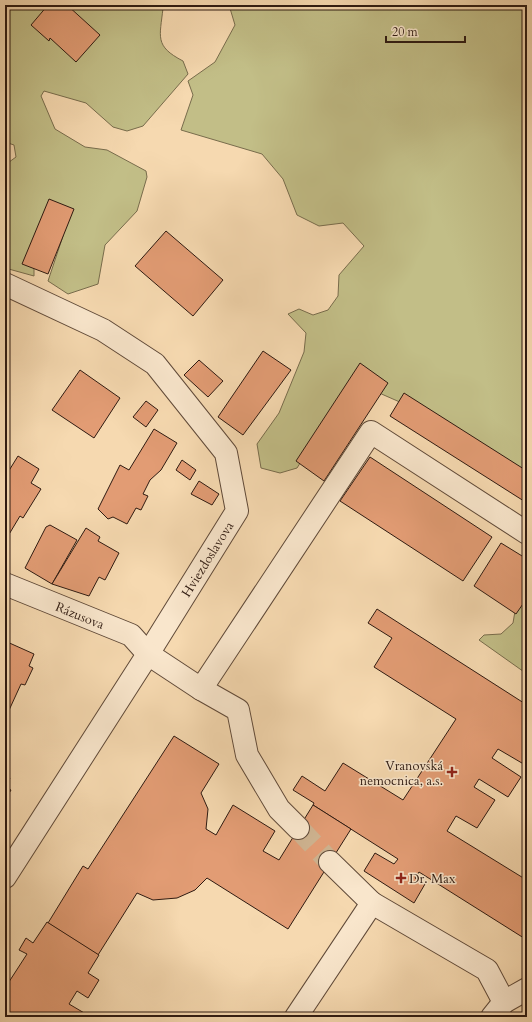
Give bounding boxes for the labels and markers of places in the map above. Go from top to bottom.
place label: Vranovská nemocnica, a.s. [360,757,443,790]
marker: Vranovská nemocnica, a.s. [446,766,458,778]
place label: Dr. Max [409,870,456,888]
marker: Dr. Max [396,873,406,883]

